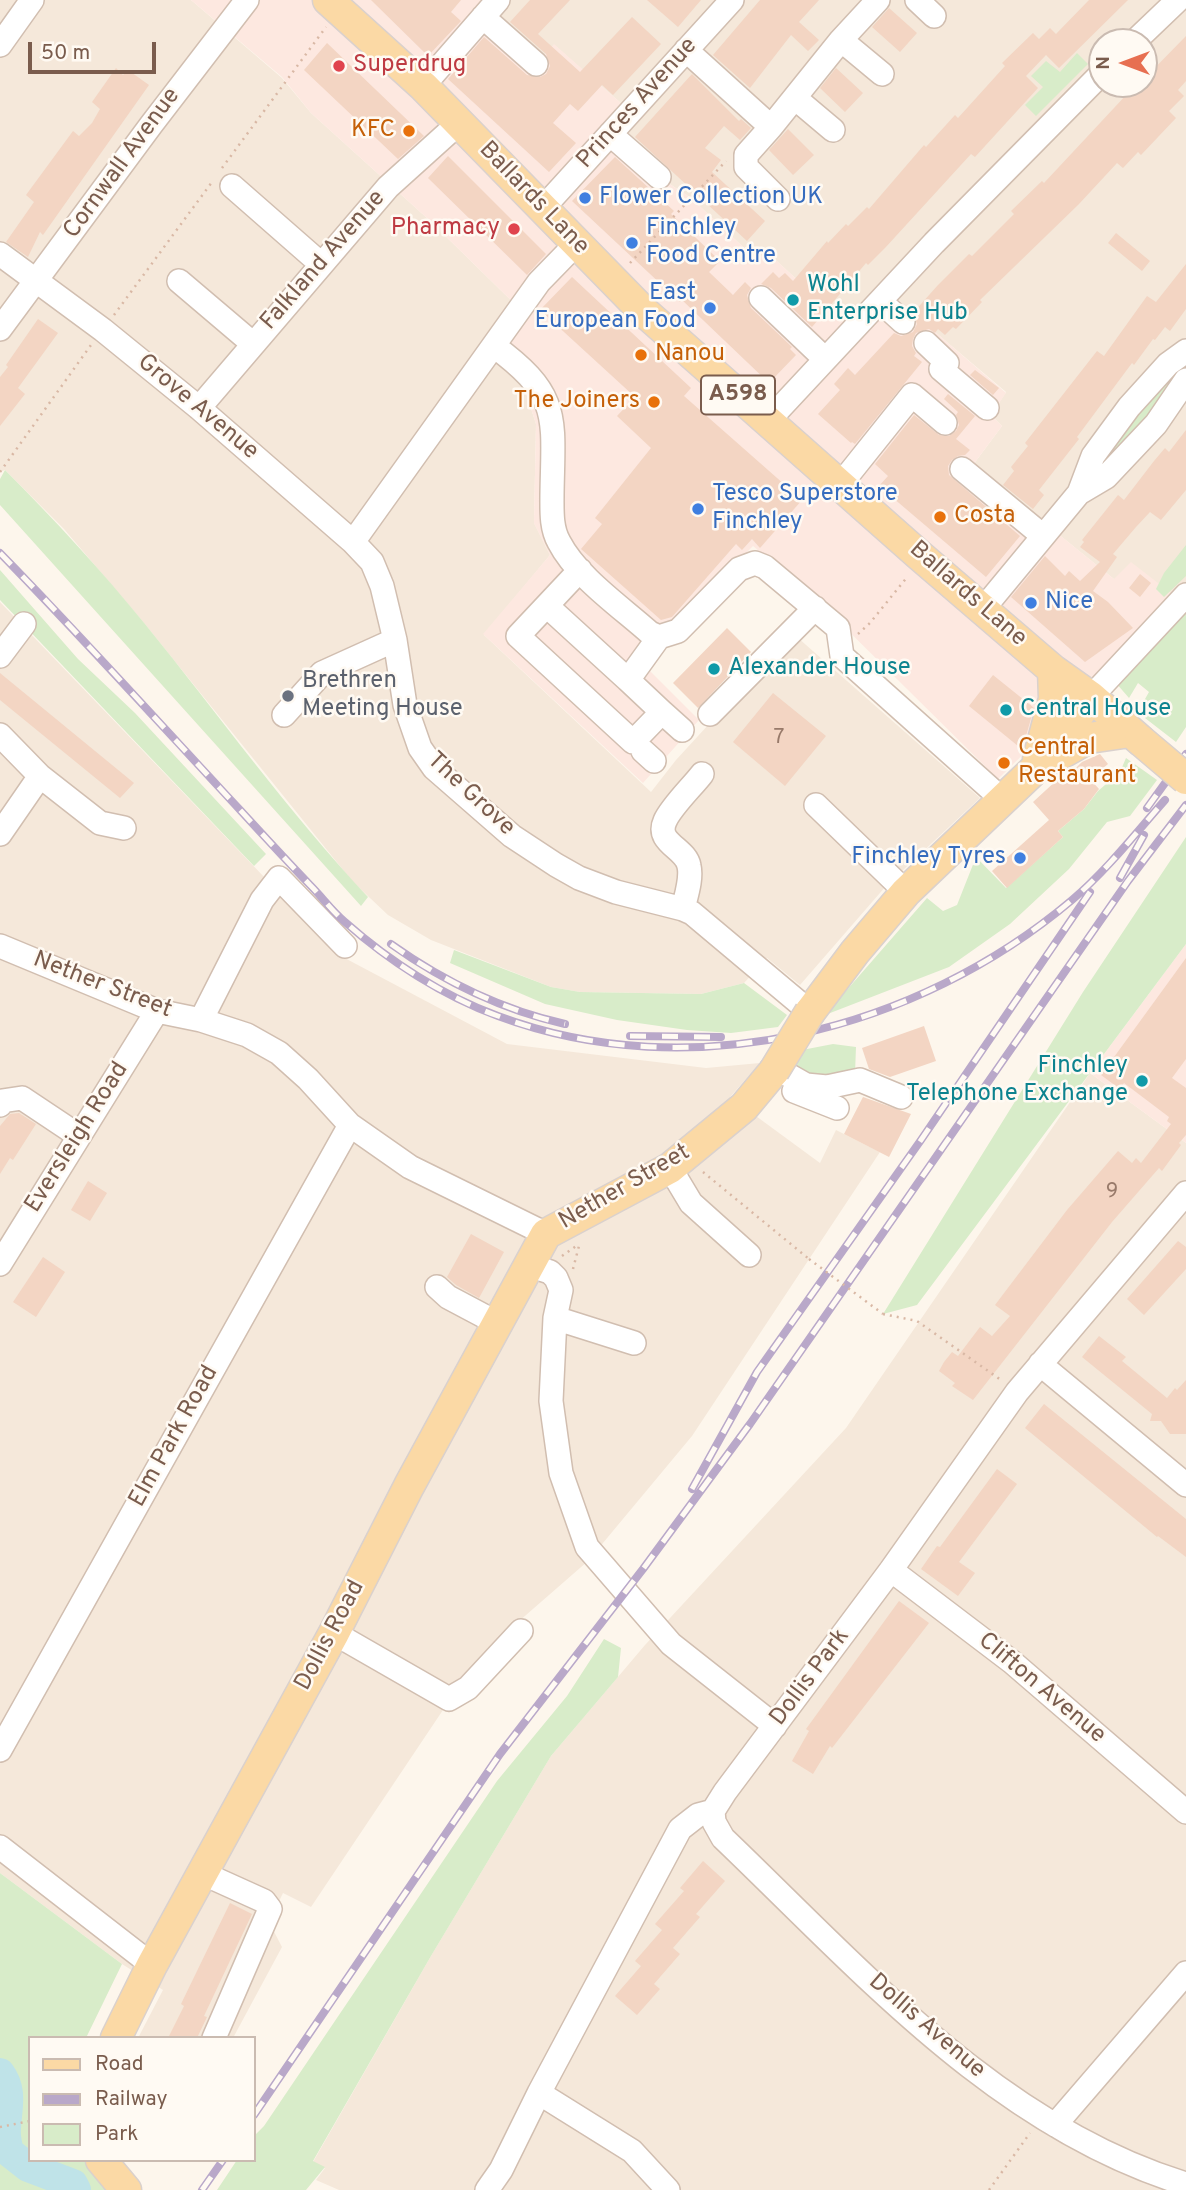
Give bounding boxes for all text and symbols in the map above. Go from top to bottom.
scale bar [32,28,159,72]
north arrow [1088,28,1158,98]
street label: Princes Avenue [572,33,704,175]
text: 50 m [41,40,90,67]
place label: Superdrug [353,52,466,80]
text: N [1092,56,1116,70]
marker: Superdrug [331,58,347,74]
street label: Cornwall Avenue [59,83,187,245]
place label: KFC [351,117,395,145]
marker: KFC [401,123,417,139]
street label: Ballards Lane [472,136,594,262]
place label: Flower Collection UK [599,184,823,212]
street label: Falkland Avenue [256,185,392,337]
marker: Flower Collection UK [577,190,593,206]
place label: Pharmacy [391,215,500,243]
place label: Finchley Food Centre [646,215,776,271]
marker: Pharmacy [506,221,522,237]
marker: Finchley Food Centre [624,235,640,251]
place label: Wohl Enterprise Hub [807,272,968,328]
place label: East European Food [535,280,696,336]
marker: Wohl Enterprise Hub [785,292,801,308]
marker: East European Food [702,300,718,316]
place label: Nanou [655,341,725,369]
marker: Nanou [633,347,649,363]
street label: Grove Avenue [130,349,264,467]
road number: A598 [701,376,775,414]
place label: The Joiners [514,388,640,416]
marker: The Joiners [646,394,662,410]
place label: Tesco Superstore Finchley [712,481,898,537]
marker: Tesco Superstore Finchley [690,501,706,517]
place label: Costa [954,503,1015,531]
marker: Costa [932,509,948,525]
street label: Ballards Lane [902,536,1032,654]
place label: Nice [1045,589,1093,617]
marker: Nice [1023,595,1039,611]
place label: Alexander House [728,655,911,683]
marker: Alexander House [706,661,722,677]
place label: Brethren Meeting House [302,668,463,724]
marker: Brethren Meeting House [280,688,296,704]
place label: Central House [1020,696,1171,724]
marker: Central House [998,702,1014,718]
house number: 7 [774,726,784,752]
place label: Central Restaurant [1018,735,1136,791]
street label: The Grove [420,747,520,843]
marker: Central Restaurant [996,755,1012,771]
place label: Finchley Tyres [851,844,1006,872]
marker: Finchley Tyres [1012,850,1028,866]
street label: Nether Street [29,946,175,1026]
place label: Finchley Telephone Exchange [906,1053,1128,1109]
street label: Eversleigh Road [20,1057,136,1219]
marker: Finchley Telephone Exchange [1134,1073,1150,1089]
street label: Nether Street [554,1139,696,1237]
house number: 9 [1106,1180,1118,1206]
street label: Elm Park Road [124,1361,226,1513]
street label: Dollis Road [290,1576,372,1696]
street label: Dollis Park [765,1624,857,1732]
street label: Clifton Avenue [971,1627,1111,1751]
street label: Dollis Avenue [862,1968,990,2086]
legend [28,2036,256,2162]
text: Road [95,2051,144,2078]
text: Railway [95,2086,168,2113]
text: Park [95,2121,138,2148]

